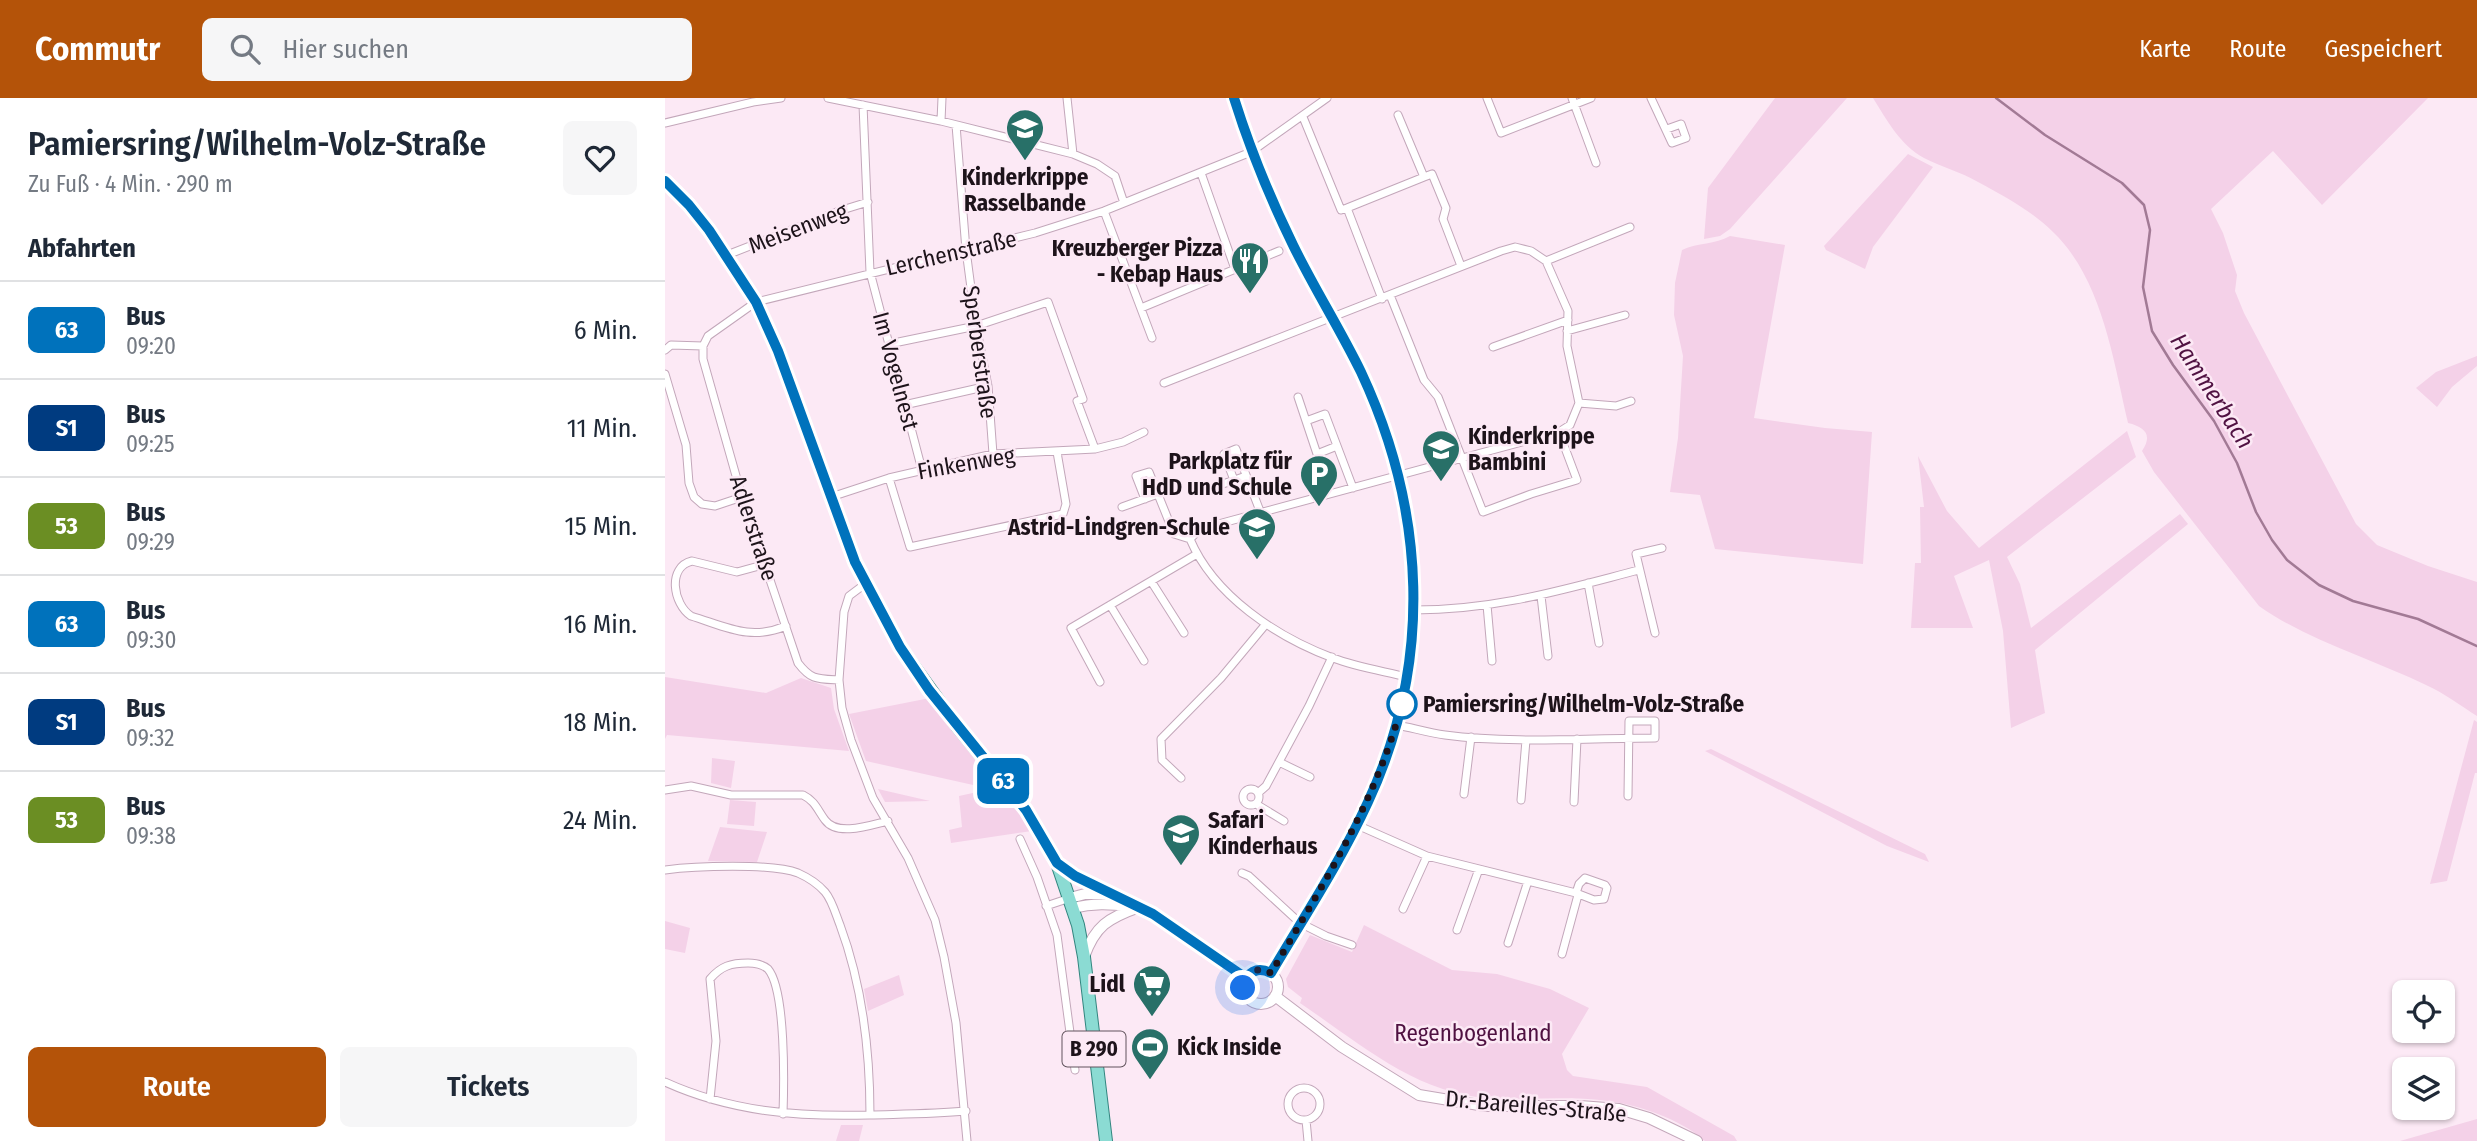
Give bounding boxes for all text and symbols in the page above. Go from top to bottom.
search box [202,18,692,81]
text: Commutr [35,29,160,69]
icon: search [226,30,264,68]
text: Hier suchen [282,34,409,65]
text: Karte [2139,35,2191,63]
text: Route [2229,35,2286,63]
text: Gespeichert [2324,35,2442,63]
school or university icon: Kinderkrippe Rasselbande [1004,107,1046,162]
button: heart [563,121,637,195]
text: Pamiersring/Wilhelm-Volz-Straße [28,124,486,164]
place label: Kinderkrippe Rasselbande [962,163,1089,217]
text: Zu Fuß · 4 Min. · 290 m [28,170,233,198]
street label: Meisenweg [744,196,852,260]
street label: Lerchenstraße [883,224,1019,282]
text: Abfahrten [28,233,136,264]
place label: Kreuzberger Pizza - Kebap Haus [1052,234,1223,288]
restaurant icon: Kreuzberger Pizza - Kebap Haus [1229,240,1271,295]
street label: Sperberstraße [957,284,1003,420]
text: Bus [126,301,165,332]
street label: Im Vogelnest [867,309,925,434]
text: 6 Min. [574,315,637,346]
text: 63 [55,316,78,344]
water label: Hammerbach [2165,328,2259,454]
text: 09:20 [126,332,176,360]
text: Bus [126,399,165,430]
text: 11 Min. [567,413,637,444]
text: S1 [56,414,77,442]
place label: Kinderkrippe Bambini [1468,422,1595,476]
school or university icon: Kinderkrippe Bambini [1420,428,1462,483]
text: 09:25 [126,430,175,458]
street label: Finkenweg [915,441,1017,485]
place label: Parkplatz für HdD und Schule [1142,447,1293,501]
parking icon: Parkplatz für HdD und Schule [1298,453,1340,508]
street label: Adlerstraße [724,472,784,584]
text: Bus [126,497,165,528]
school or university icon: Astrid-Lindgren-Schule [1236,506,1278,561]
text: 15 Min. [565,511,637,542]
text: 53 [55,512,78,540]
place label: Astrid-Lindgren-Schule [1007,513,1230,541]
text: 09:29 [126,528,175,556]
text: Bus [126,595,165,626]
text: 16 Min. [564,609,637,640]
text: 63 [55,610,78,638]
text: 09:30 [126,626,176,654]
marker: Pamiersring/Wilhelm-Volz-Straße [1387,689,1417,719]
place label: Pamiersring/Wilhelm-Volz-Straße [1423,690,1745,718]
text: Bus [126,693,165,724]
text: 18 Min. [563,707,637,738]
text: S1 [56,708,77,736]
text: 09:32 [126,724,174,752]
line badge: 63 [971,758,1035,804]
text: 63 [991,767,1015,795]
text: Bus [126,791,165,822]
text: 24 Min. [563,805,637,836]
text: 53 [55,806,78,834]
place label: Safari Kinderhaus [1208,806,1317,860]
school or university icon: Safari Kinderhaus [1160,812,1202,867]
text: 09:38 [126,822,176,850]
supermarket icon: Lidl [1131,963,1173,1018]
place label: Lidl [1090,970,1126,998]
your location [1225,970,1260,1005]
map controls [2392,980,2455,1120]
button: locate [2392,980,2455,1043]
park label: Regenbogenland [1394,1019,1552,1047]
sports icon: Kick Inside [1129,1026,1171,1081]
road number: B 290 [1063,1032,1125,1066]
place label: Kick Inside [1177,1033,1282,1061]
button: Route [28,1047,326,1127]
button: Tickets [340,1047,637,1127]
button: layers [2392,1057,2455,1120]
street label: Dr.-Bareilles-Straße [1444,1084,1628,1128]

